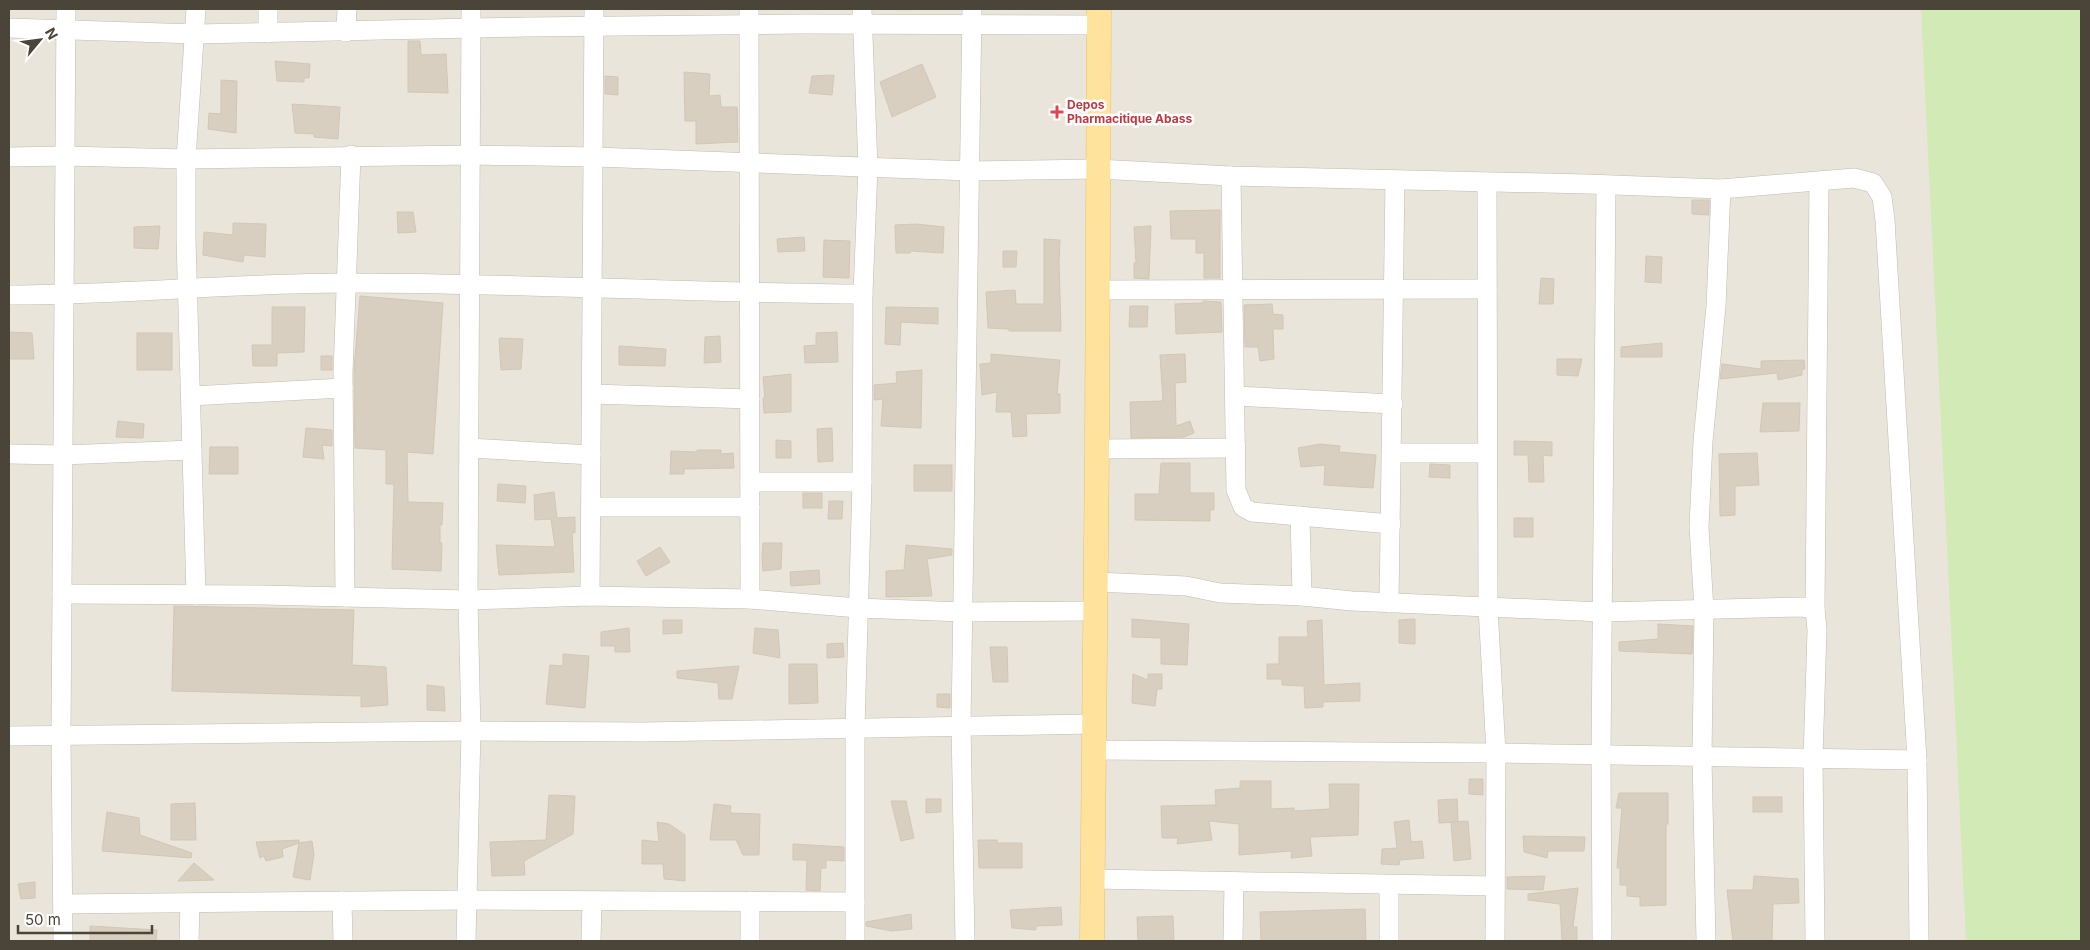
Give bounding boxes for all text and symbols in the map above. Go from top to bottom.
north arrow [15,15,65,65]
text: N [42,25,62,42]
place label: Depos Pharmacitique Abass [1067,97,1192,126]
marker: Depos Pharmacitique Abass [1051,106,1063,118]
scale bar [18,902,151,934]
text: 50 m [25,910,61,929]

